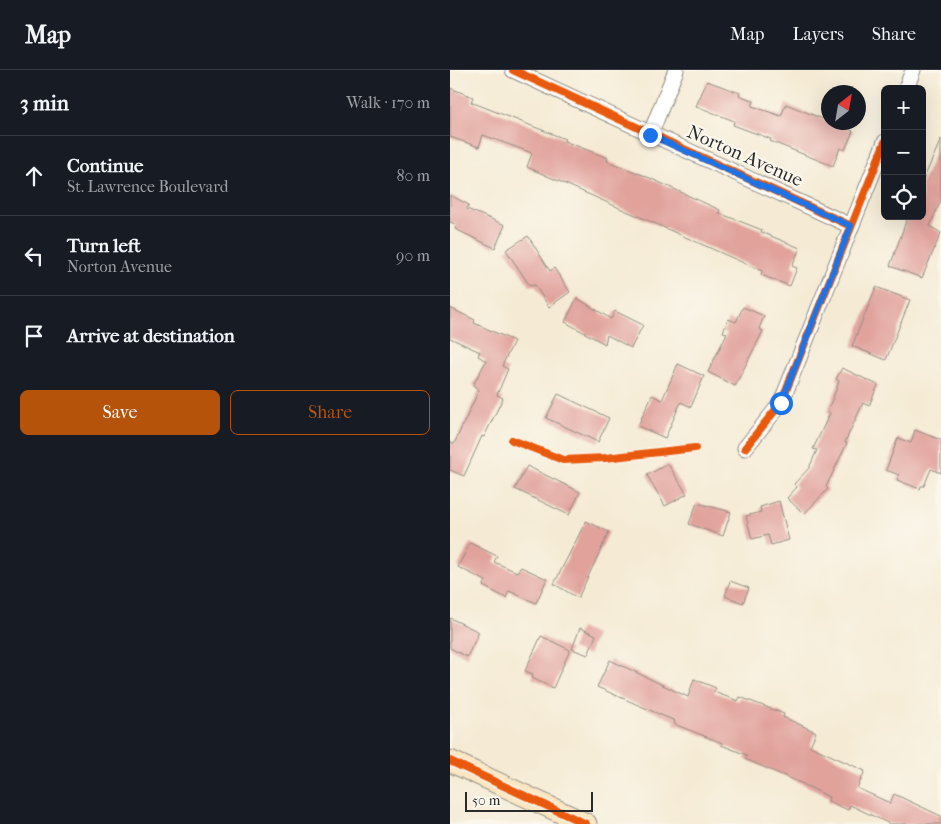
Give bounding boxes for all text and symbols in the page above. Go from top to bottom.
text: Map [25,21,71,49]
text: Map [730,24,764,45]
text: Layers [792,24,844,45]
text: Share [872,24,916,45]
north arrow [821,85,866,130]
map controls [881,85,926,220]
button: + [881,85,926,130]
text: 3 min [20,91,69,115]
text: Walk · 170 m [346,93,430,112]
street label: Norton Avenue [684,121,806,191]
route end [639,124,662,147]
button: − [881,130,926,175]
text: Continue [67,155,143,177]
icon: ahead [20,162,48,190]
text: 80 m [396,166,430,185]
button: locate [881,175,926,220]
text: St. Lawrence Boulevard [67,177,228,196]
text: Turn left [67,235,141,257]
icon: left [20,242,48,270]
text: 90 m [396,246,430,265]
text: Norton Avenue [67,257,172,276]
icon: arrive [20,322,48,350]
text: Arrive at destination [67,325,235,347]
button: Save [20,390,220,435]
button: Share [230,390,430,435]
route start [770,392,793,415]
scale bar [465,789,592,812]
text: 50 m [472,792,500,809]

